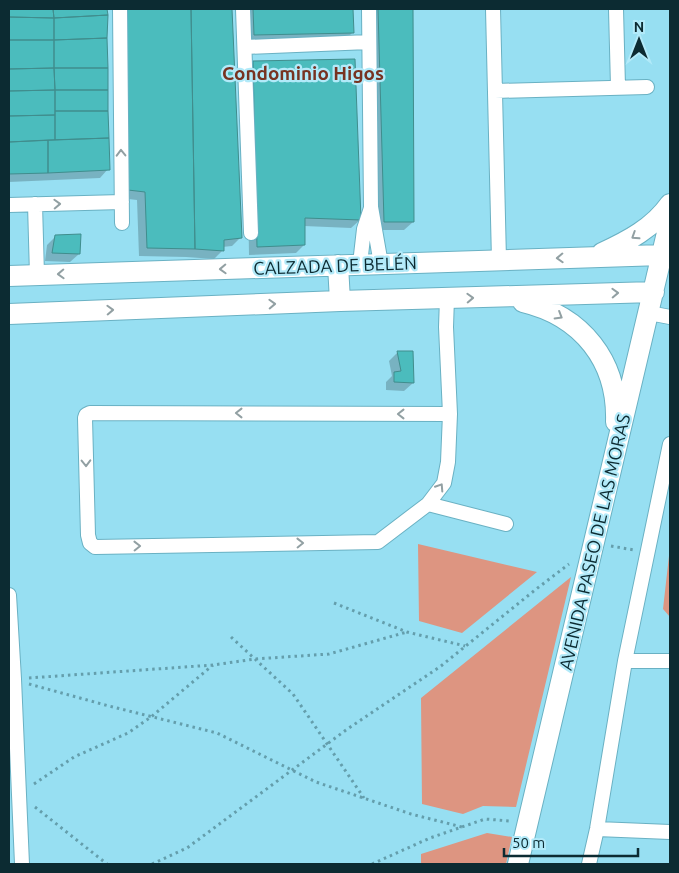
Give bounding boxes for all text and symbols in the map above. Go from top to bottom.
north arrow [614,15,664,65]
text: N [634,19,644,35]
district label: Condominio Higos [222,62,384,84]
one-way arrow [116,149,127,157]
one-way arrow [54,198,62,209]
one-way arrow [631,230,641,239]
street label: CALZADA DE BELÉN [253,251,417,278]
one-way arrow [556,253,564,263]
one-way arrow [219,263,227,274]
one-way arrow [56,269,64,279]
one-way arrow [612,288,619,298]
one-way arrow [466,292,474,303]
one-way arrow [269,299,277,309]
one-way arrow [106,305,114,316]
one-way arrow [554,310,563,320]
one-way arrow [234,408,242,418]
one-way arrow [397,409,404,419]
street label: AVENIDA PASEO DE LAS MORAS [555,412,633,672]
one-way arrow [81,460,91,468]
one-way arrow [434,483,444,492]
one-way arrow [296,538,304,548]
one-way arrow [134,541,142,551]
scale bar [504,826,638,858]
text: 50 m [512,834,545,851]

